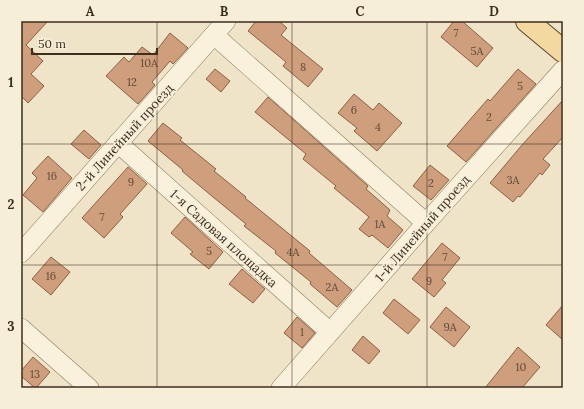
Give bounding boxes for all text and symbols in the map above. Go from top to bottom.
text: A [86,3,95,20]
text: B [220,3,229,20]
text: C [356,3,365,20]
text: D [489,3,499,20]
house number: 7 [453,26,459,40]
scale bar [32,30,157,56]
text: 50 m [38,36,66,51]
house number: 5А [471,44,485,58]
house number: 10А [140,56,159,70]
house number: 8 [300,60,306,74]
text: 1 [8,74,14,91]
house number: 12 [127,75,137,89]
house number: 5 [517,79,523,93]
street label: 2-й Линейный проезд [72,80,177,194]
house number: 6 [351,103,357,117]
house number: 2 [486,110,492,124]
house number: 4 [375,120,381,134]
house number: 16 [47,169,57,183]
street label: 1-й Линейный проезд [371,171,474,285]
house number: 3А [506,173,521,187]
house number: 9 [128,175,134,189]
house number: 2 [428,176,434,190]
street label: 1-я Садовая площадка [166,186,281,291]
text: 2 [8,196,15,213]
house number: 7 [99,210,105,224]
house number: 1А [374,217,387,231]
house number: 5 [206,244,212,258]
house number: 4А [287,245,301,259]
house number: 7 [442,250,448,264]
house number: 16 [46,269,56,283]
house number: 9 [426,274,432,288]
house number: 2А [326,280,340,294]
text: 3 [7,318,15,335]
house number: 9А [443,320,458,334]
house number: 1 [300,325,304,339]
house number: 10 [516,360,527,374]
house number: 13 [30,367,40,381]

